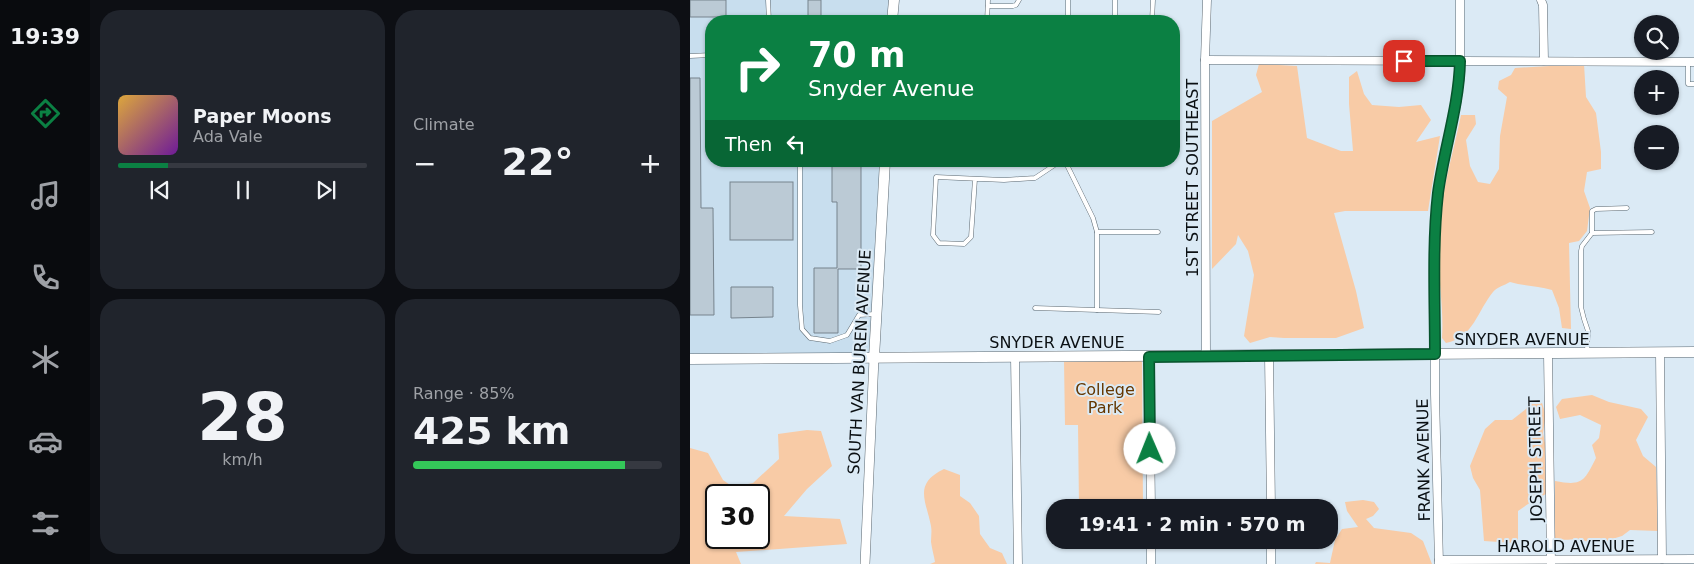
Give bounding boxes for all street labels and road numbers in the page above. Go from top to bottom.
street label: 1ST STREET SOUTHEAST [1183,78,1202,277]
street label: SOUTH VAN BUREN AVENUE [844,249,875,475]
street label: SNYDER AVENUE [1454,330,1590,349]
street label: SNYDER AVENUE [989,333,1125,352]
street label: JOSEPH STREET [1525,396,1546,523]
street label: FRANK AVENUE [1413,398,1434,522]
street label: HAROLD AVENUE [1497,537,1635,556]

